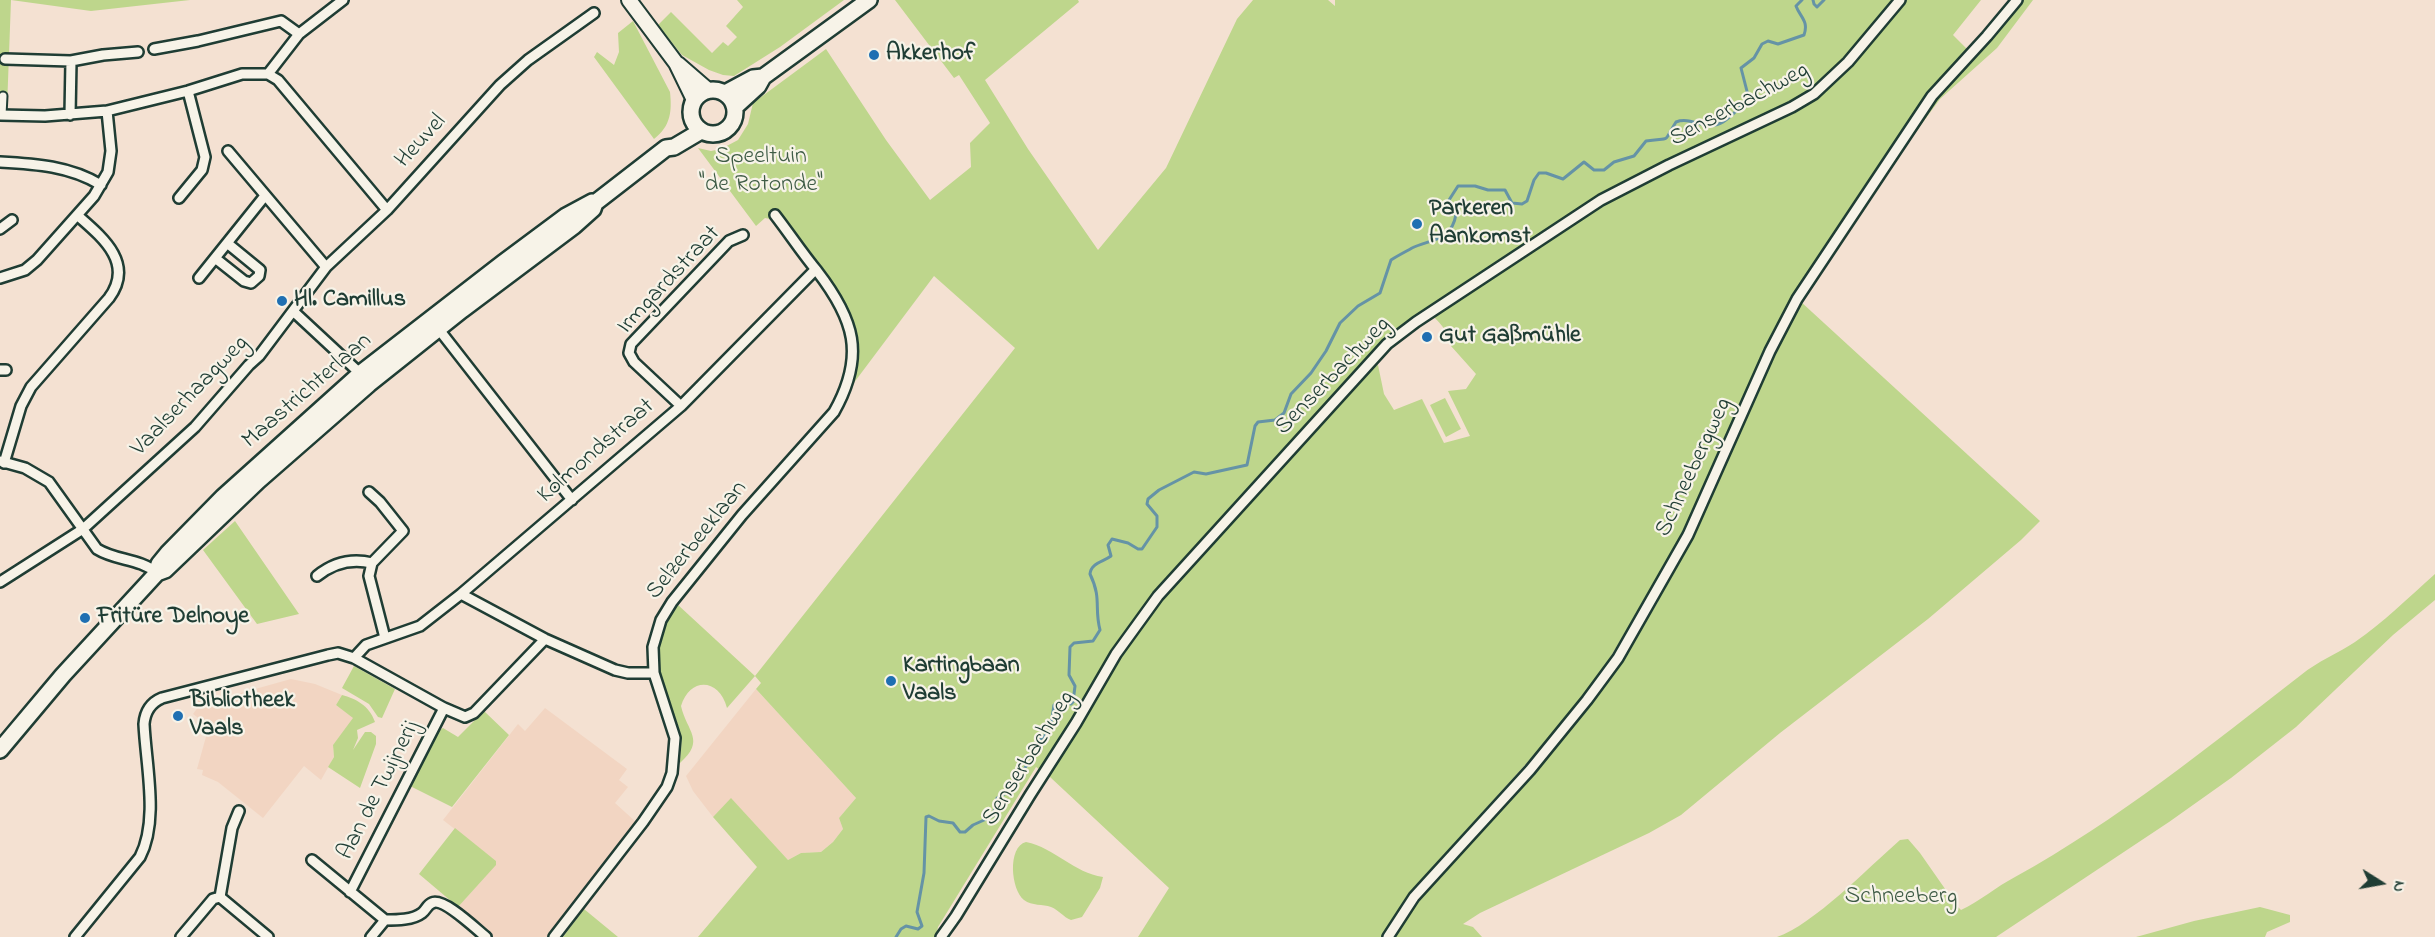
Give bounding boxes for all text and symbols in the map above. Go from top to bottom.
place label: Akkerhof [886,41,975,69]
marker: Akkerhof [867,48,881,62]
street label: Senserbachweg [1666,57,1814,155]
street label: Heuvel [390,109,454,175]
park label: Speeltuin "de Rotonde" [699,144,823,200]
place label: Parkeren Aankomst [1429,196,1530,252]
marker: Parkeren Aankomst [1410,217,1424,231]
street label: Irmgardstraat [612,221,728,341]
place label: Hl. Camillus [294,287,406,315]
marker: Hl. Camillus [275,294,289,308]
street label: Senserbachweg [1270,312,1398,442]
place label: Gut Gaßmühle [1439,323,1581,351]
street label: Maastrichterlaan [237,328,379,456]
marker: Gut Gaßmühle [1420,330,1434,344]
street label: Vaalserhaagweg [126,331,256,463]
street label: Kolmondstraat [533,393,661,511]
street label: Schneebergweg [1650,394,1740,542]
street label: Selzerbeeklaan [641,476,755,606]
place label: Fritüre Delnoye [97,604,249,632]
marker: Fritüre Delnoye [78,611,92,625]
place label: Kartingbaan Vaals [903,653,1020,709]
marker: Kartingbaan Vaals [884,674,898,688]
street label: Senserbachweg [977,686,1083,832]
place label: Bibliotheek Vaals [190,688,295,744]
marker: Bibliotheek Vaals [171,709,185,723]
street label: Aan de Twijnerij [333,717,427,865]
north arrow [2351,853,2411,913]
text: N [2386,879,2411,894]
park label: Schneeberg [1845,884,1957,912]

